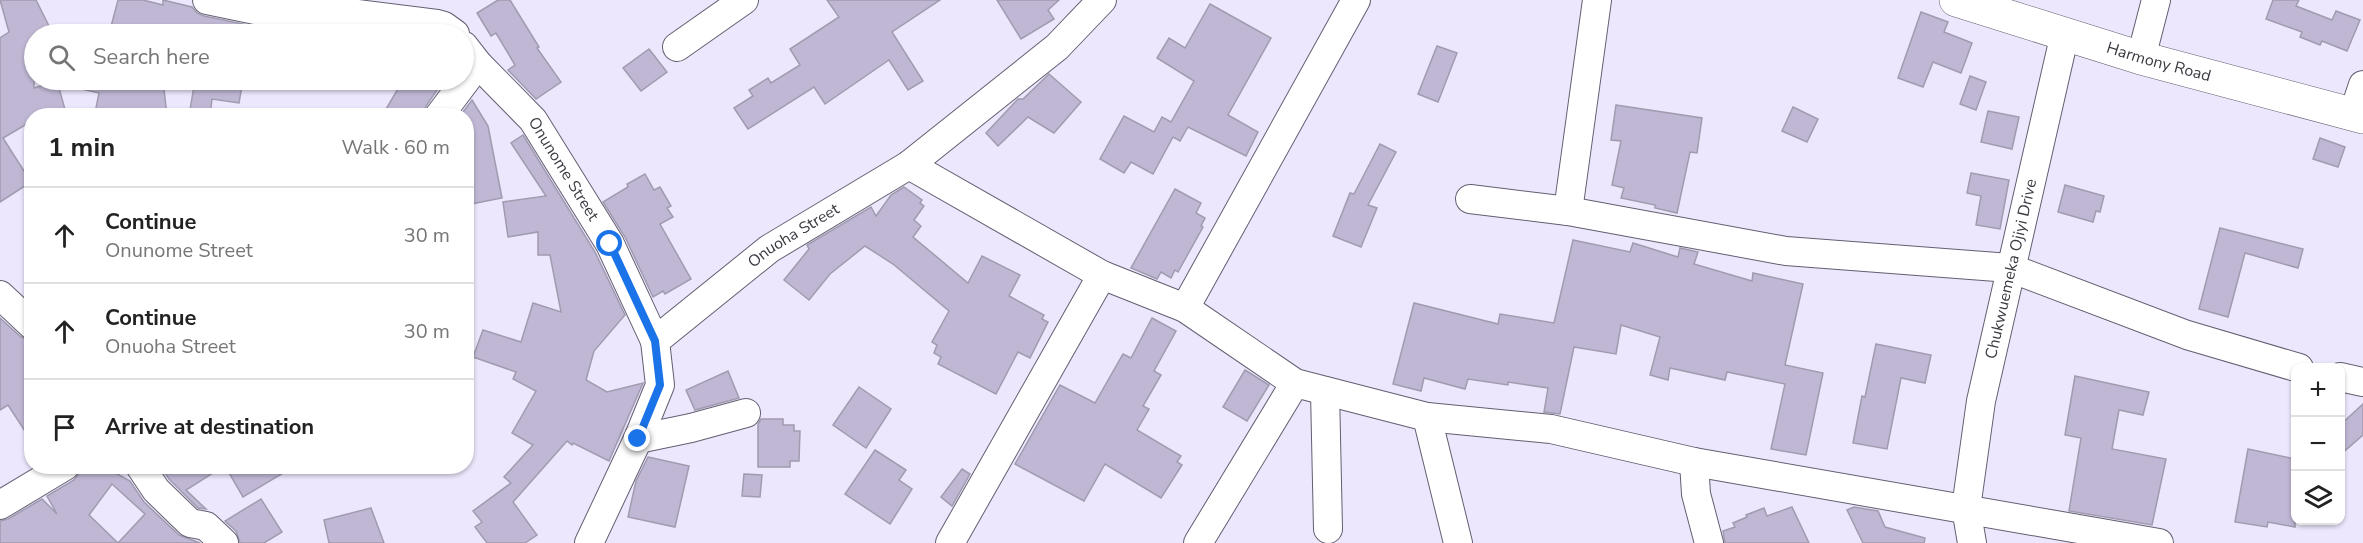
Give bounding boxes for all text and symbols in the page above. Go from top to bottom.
search box [24,24,474,90]
street label: Harmony Road [2104,37,2213,87]
icon: search [45,41,78,74]
text: Search here [93,42,210,72]
street label: Onunome Street [523,113,604,225]
text: 1 min [48,130,115,165]
text: Walk · 60 m [342,134,450,161]
street label: Chukwuemeka Ojiyi Drive [1980,177,2042,361]
street label: Onuoha Street [743,198,844,273]
text: Continue [105,207,196,237]
icon: ahead [48,219,81,252]
text: 30 m [404,222,450,249]
route start [596,230,622,256]
text: Onunome Street [105,237,253,264]
text: Continue [105,303,196,333]
icon: ahead [48,315,81,348]
text: 30 m [404,318,450,345]
text: Onuoha Street [105,333,236,360]
map controls [2291,363,2345,525]
button: + [2291,363,2345,417]
icon: arrive [48,411,81,444]
text: Arrive at destination [105,412,314,442]
button: − [2291,417,2345,471]
route end [624,425,650,451]
button: layers [2291,471,2345,525]

